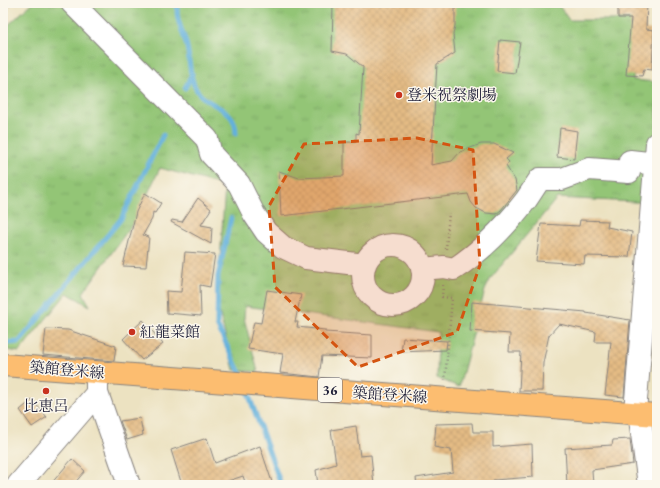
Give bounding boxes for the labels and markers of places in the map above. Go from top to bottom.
place label: 登米祝祭劇場 [407,85,497,104]
marker: 登米祝祭劇場 [394,90,404,100]
place label: 紅龍菜館 [140,322,200,341]
marker: 紅龍菜館 [127,327,137,337]
marker: 比恵呂 [41,386,51,396]
place label: 比恵呂 [23,396,69,415]

